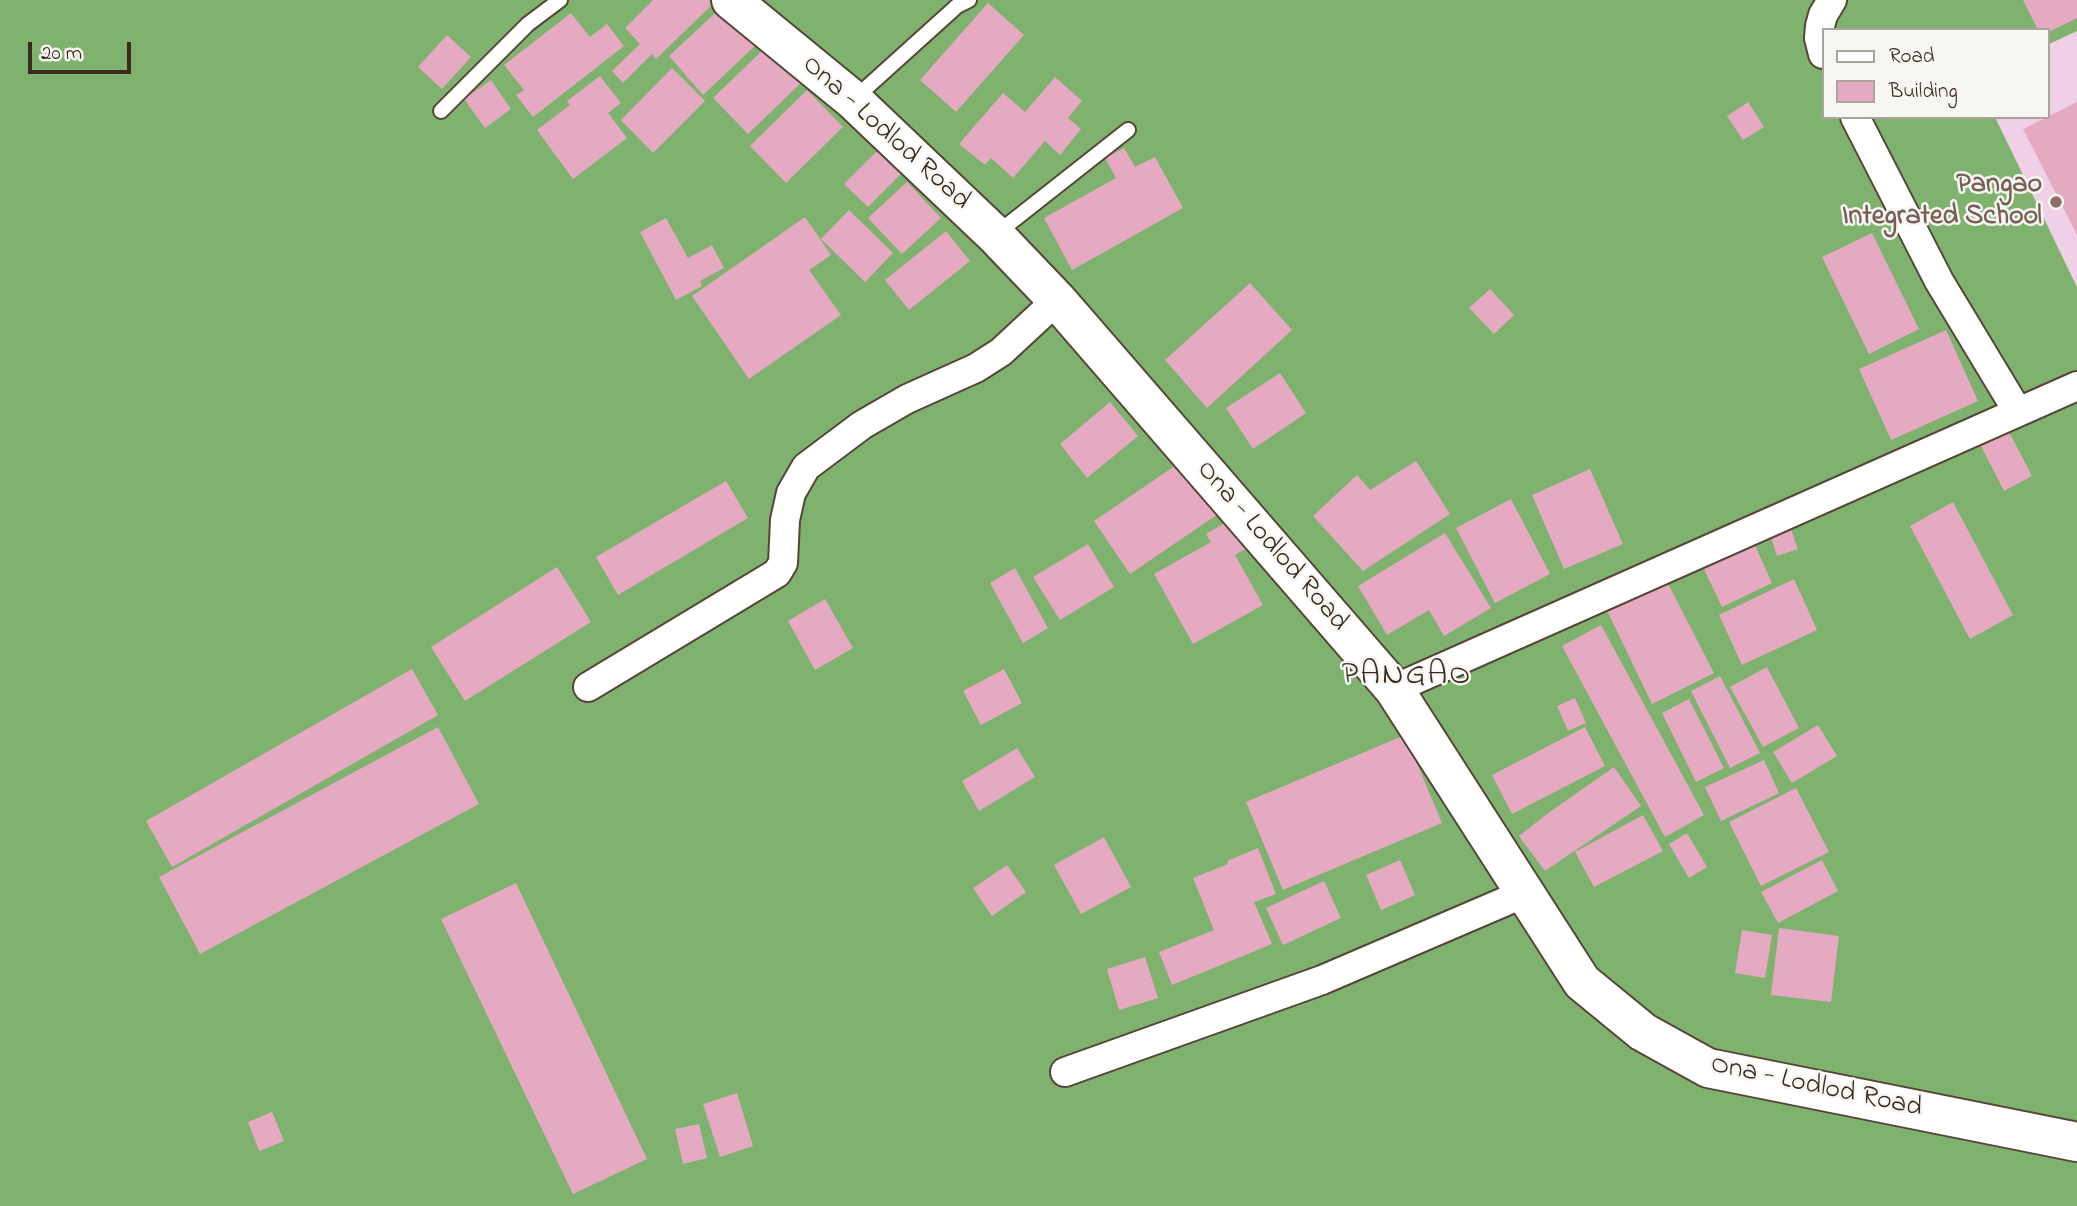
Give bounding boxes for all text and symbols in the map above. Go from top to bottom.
scale bar [32,28,135,72]
legend [1822,28,2049,119]
text: 20 m [41,39,82,69]
text: Road [1889,42,1935,72]
street label: Ona - Lodlod Road [794,49,976,219]
text: Building [1889,77,1958,107]
place label: Pangao Integrated School [1842,169,2042,235]
marker: Pangao Integrated School [2048,194,2064,210]
street label: Ona - Lodlod Road [1188,455,1354,639]
district label: PANGAO [1342,659,1472,697]
street label: Ona - Lodlod Road [1707,1049,1925,1127]

